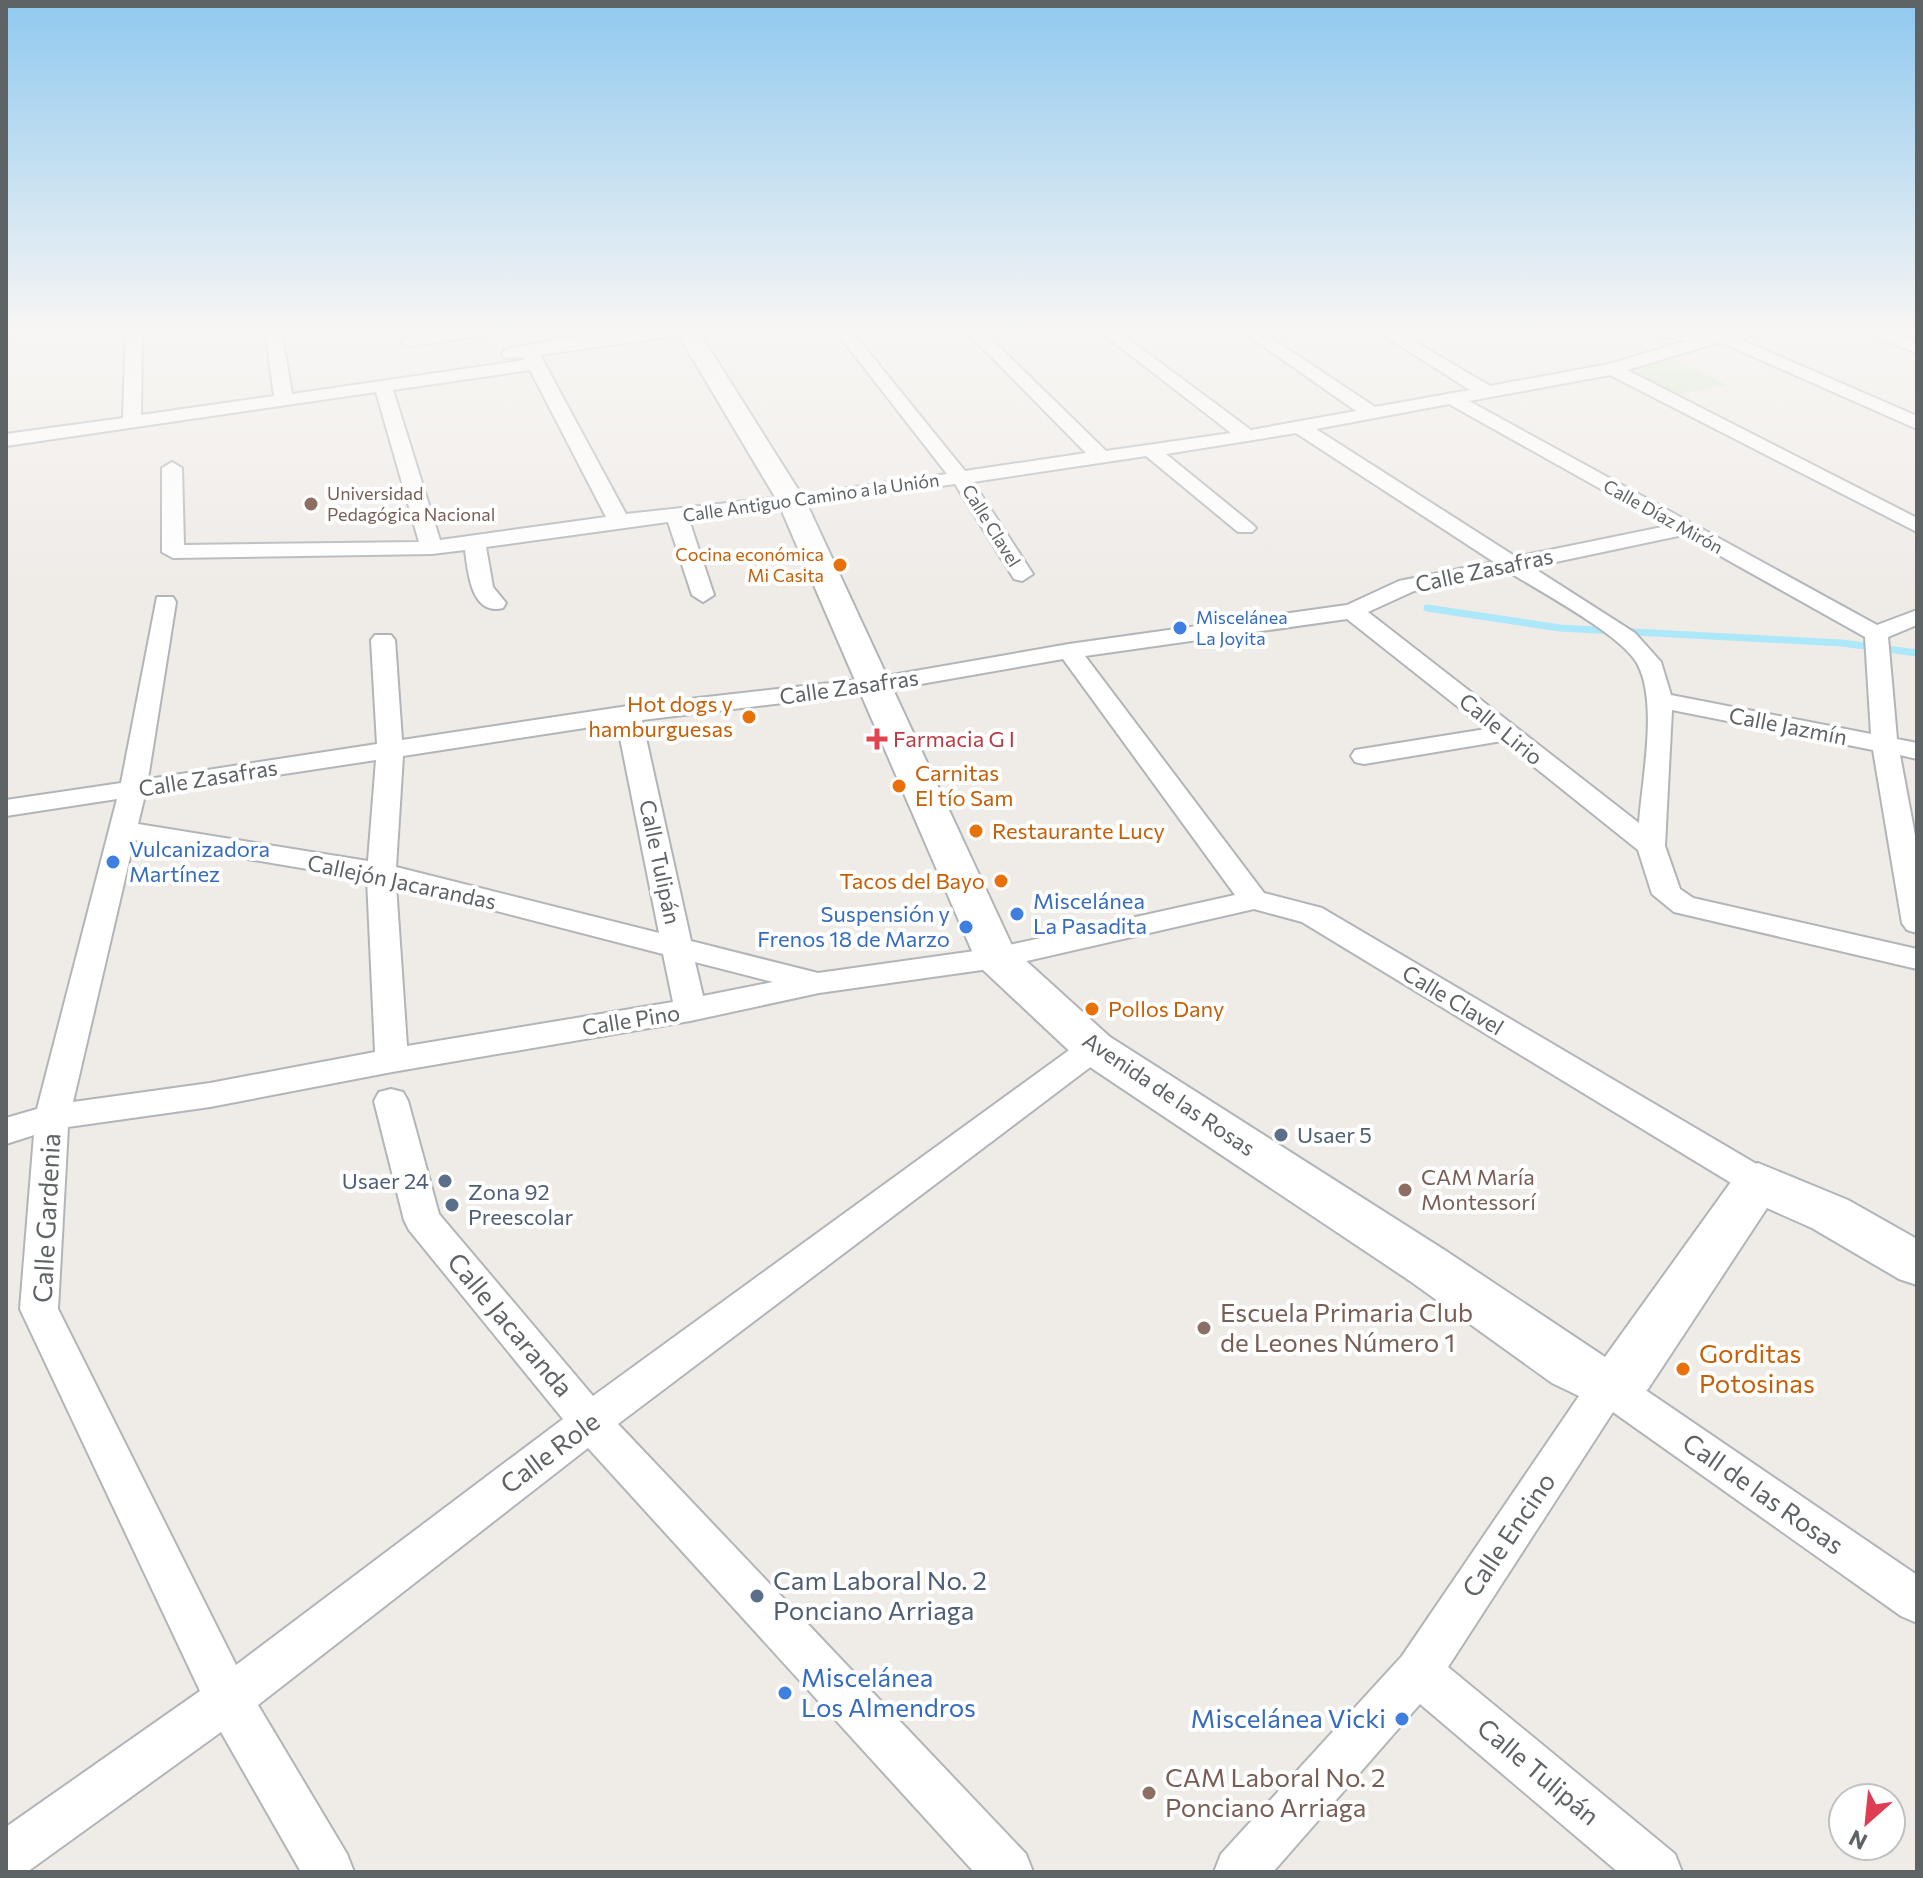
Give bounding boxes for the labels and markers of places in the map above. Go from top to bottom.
place label: Universidad Pedagógica Nacional [327,482,495,525]
marker: Universidad Pedagógica Nacional [302,495,320,513]
place label: Cocina económica Mi Casita [675,543,824,586]
marker: Cocina económica Mi Casita [831,556,849,574]
place label: Miscelánea La Joyita [1196,606,1288,649]
marker: Miscelánea La Joyita [1171,619,1189,637]
place label: Hot dogs y hamburguesas [588,690,733,742]
marker: Hot dogs y hamburguesas [740,708,758,726]
place label: Farmacia G I [893,725,1015,752]
marker: Farmacia G I [868,730,886,748]
place label: Carnitas El tío Sam [915,759,1014,811]
marker: Carnitas El tío Sam [890,777,908,795]
place label: Restaurante Lucy [992,817,1165,844]
marker: Restaurante Lucy [967,822,985,840]
place label: Vulcanizadora Martínez [129,835,270,887]
marker: Vulcanizadora Martínez [104,853,122,871]
place label: Tacos del Bayo [840,867,985,894]
marker: Tacos del Bayo [992,872,1010,890]
place label: Miscelánea La Pasadita [1033,887,1147,939]
place label: Suspensión y Frenos 18 de Marzo [757,900,950,952]
marker: Miscelánea La Pasadita [1008,905,1026,923]
marker: Suspensión y Frenos 18 de Marzo [957,918,975,936]
place label: Pollos Dany [1108,995,1224,1022]
marker: Pollos Dany [1083,1000,1101,1018]
place label: Usaer 5 [1297,1121,1372,1148]
marker: Usaer 5 [1272,1126,1290,1144]
place label: CAM María Montessorí [1421,1163,1537,1215]
place label: Usaer 24 [342,1167,429,1194]
marker: Usaer 24 [436,1172,454,1190]
place label: Zona 92 Preescolar [468,1178,574,1230]
marker: CAM María Montessorí [1396,1181,1414,1199]
marker: Zona 92 Preescolar [443,1196,461,1214]
place label: Escuela Primaria Club de Leones Número 1 [1220,1296,1473,1357]
marker: Escuela Primaria Club de Leones Número 1 [1195,1319,1213,1337]
place label: Gorditas Potosinas [1699,1337,1815,1398]
marker: Gorditas Potosinas [1674,1360,1692,1378]
place label: Cam Laboral No. 2 Ponciano Arriaga [773,1564,987,1625]
marker: Cam Laboral No. 2 Ponciano Arriaga [748,1587,766,1605]
place label: Miscelánea Los Almendros [801,1661,976,1722]
marker: Miscelánea Los Almendros [776,1684,794,1702]
place label: Miscelánea Vicki [1191,1702,1386,1733]
marker: Miscelánea Vicki [1393,1710,1411,1728]
place label: CAM Laboral No. 2 Ponciano Arriaga [1165,1761,1385,1822]
marker: CAM Laboral No. 2 Ponciano Arriaga [1140,1784,1158,1802]

